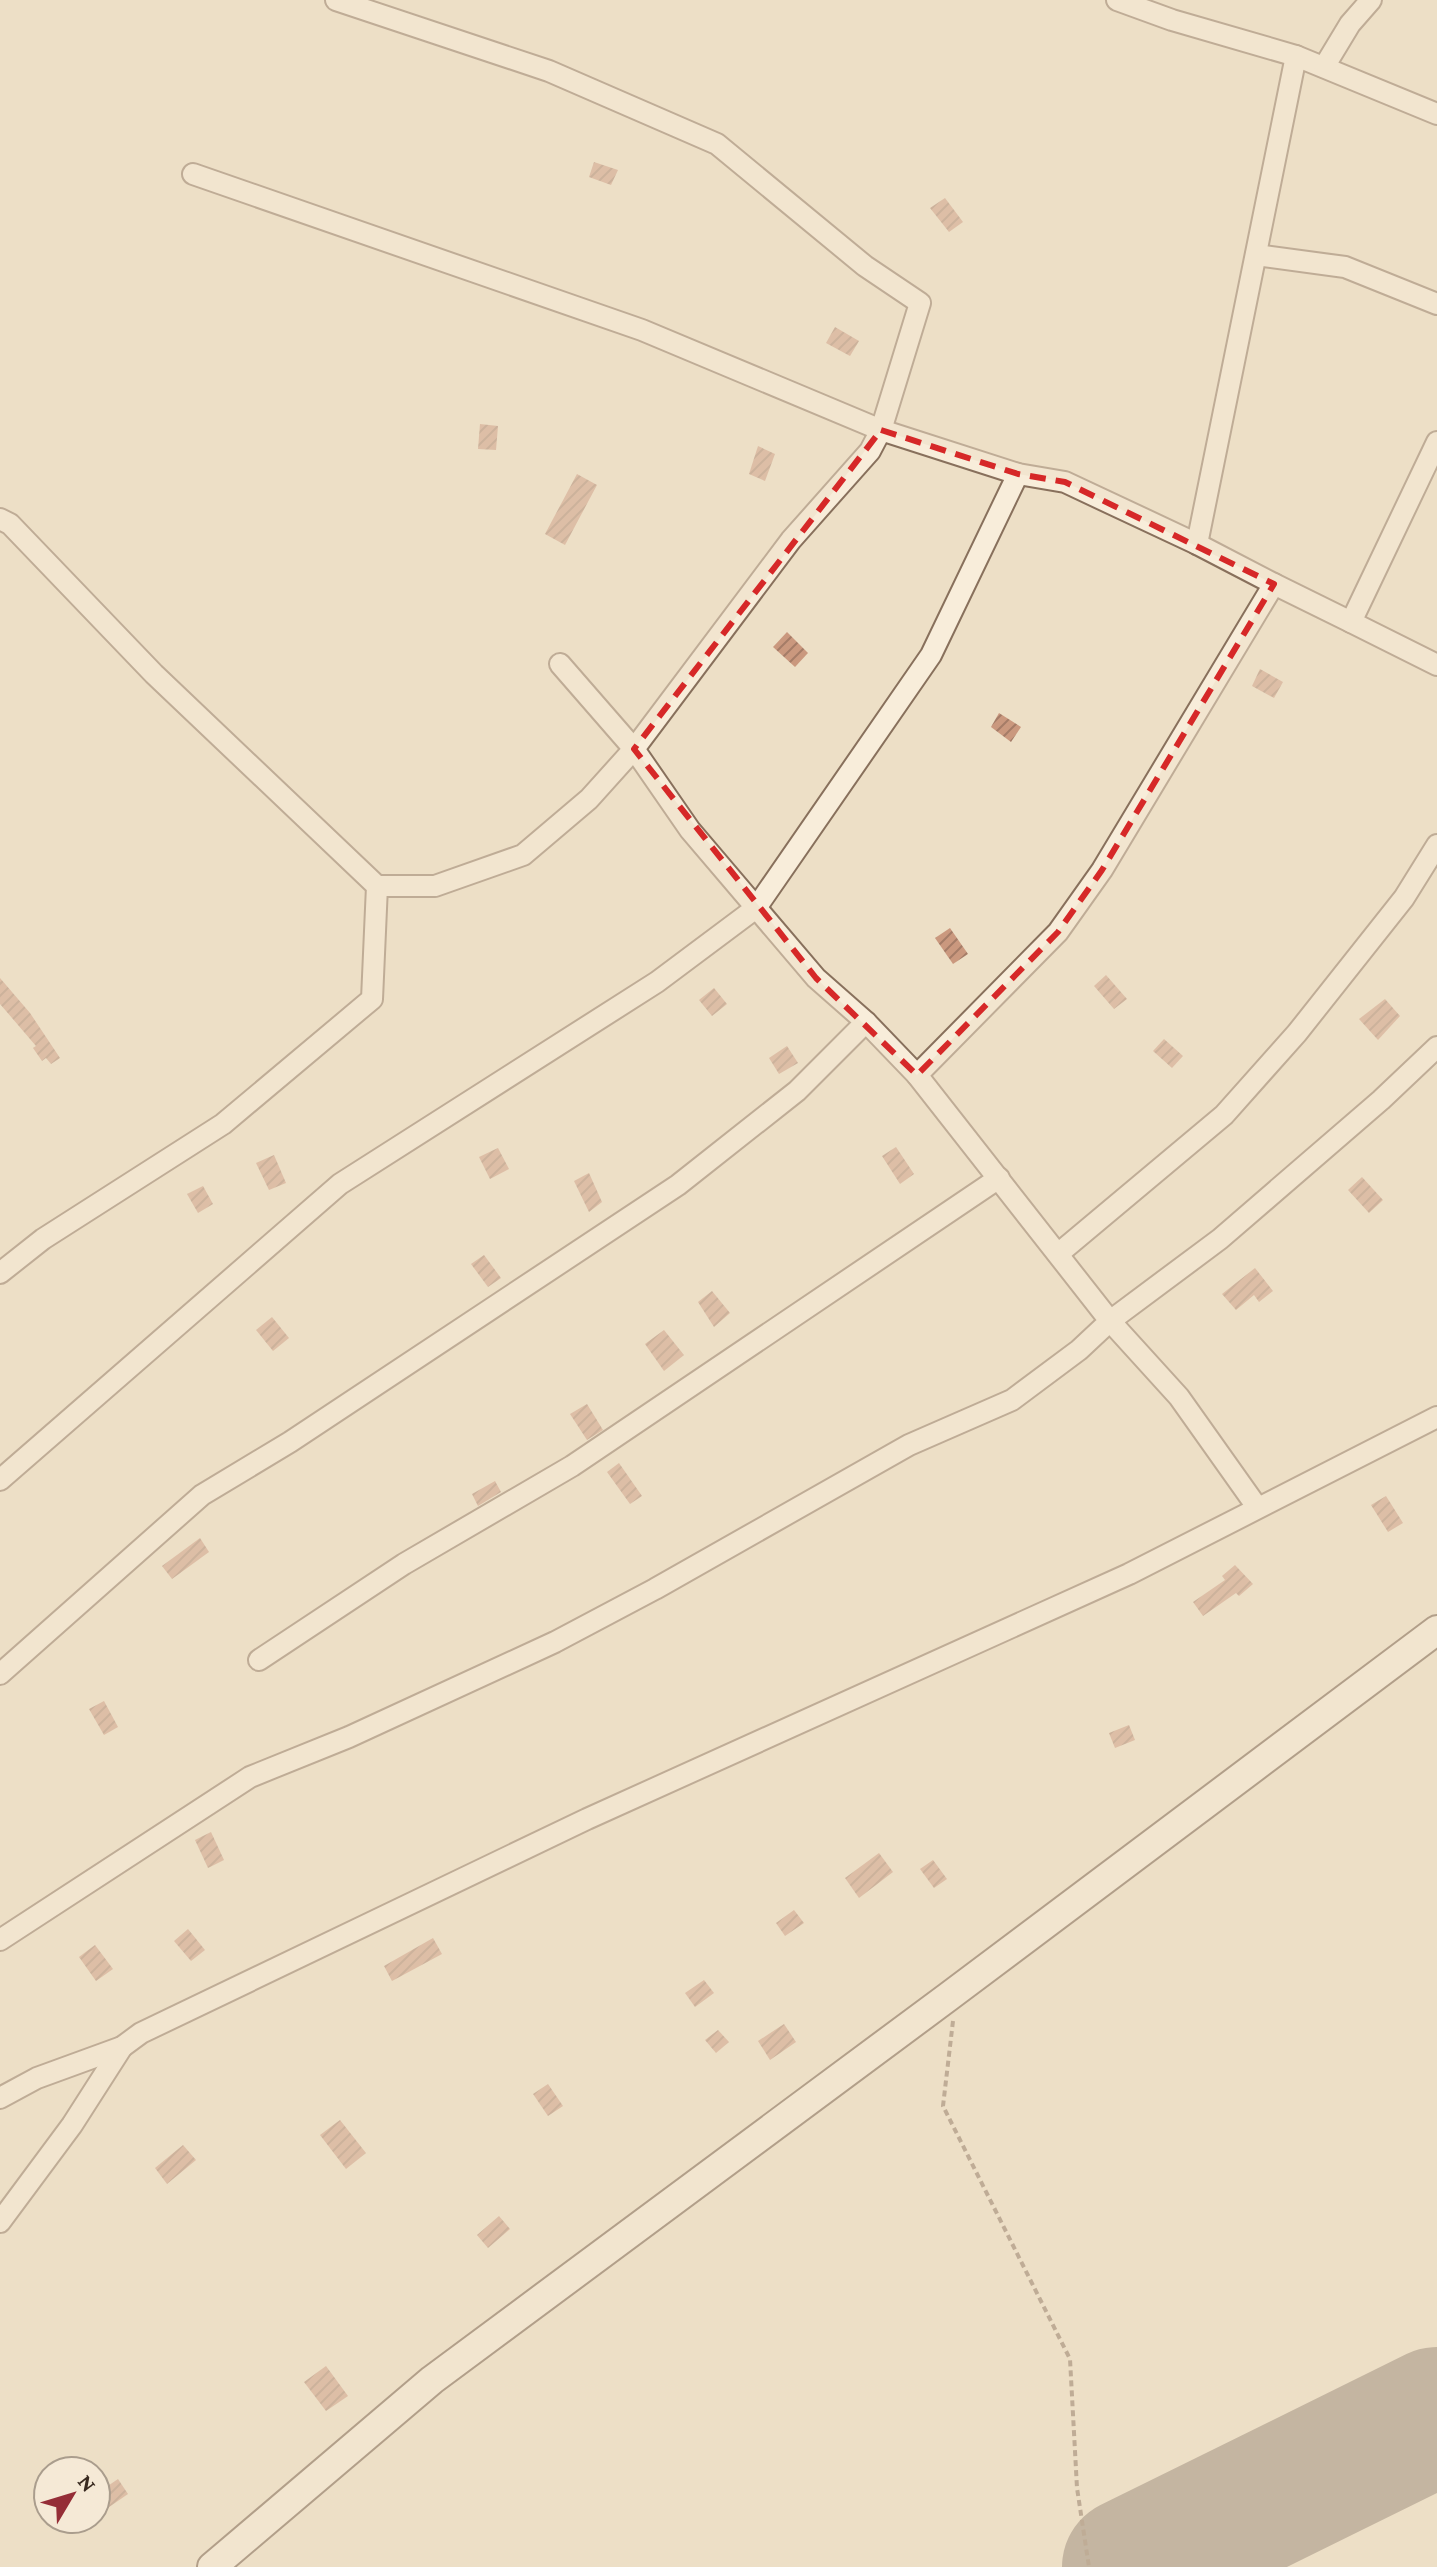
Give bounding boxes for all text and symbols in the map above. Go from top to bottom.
north arrow [32,2455,112,2535]
text: N [73,2469,102,2497]

